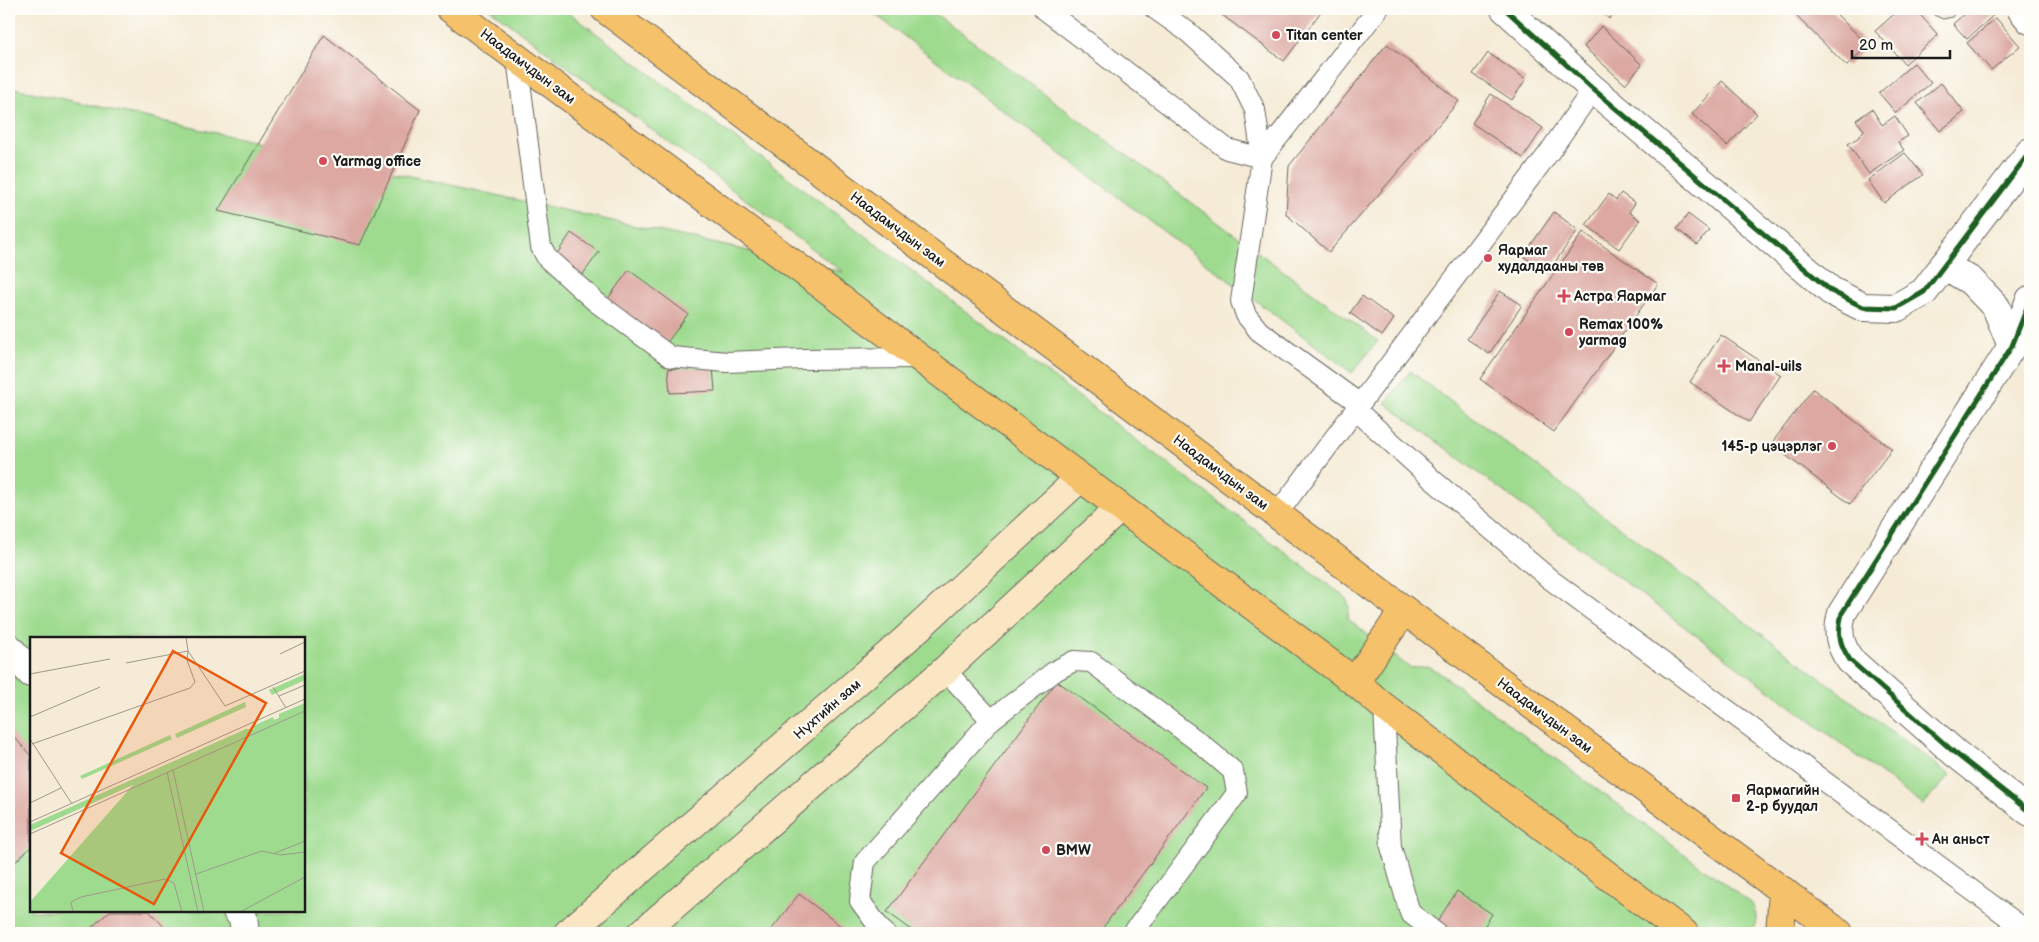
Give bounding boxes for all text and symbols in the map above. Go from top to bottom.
street label: Наадамчдын зам [477,25,579,108]
place label: Titan center [1286,27,1363,44]
scale bar [1852,28,1949,60]
marker: Titan center [1270,29,1282,41]
text: 20 m [1859,36,1893,55]
place label: Yarmag office [333,153,421,170]
marker: Yarmag office [317,155,329,167]
street label: Наадамчдын зам [847,188,949,271]
place label: Яармаг худалдааны төв [1498,242,1604,275]
marker: Яармаг худалдааны төв [1482,252,1494,264]
place label: Астра Яармаг [1573,288,1667,305]
marker: Астра Яармаг [1558,290,1570,302]
place label: Remax 100% yarmag [1579,316,1663,349]
marker: Remax 100% yarmag [1563,326,1575,338]
place label: Manal-uils [1735,358,1802,375]
marker: Manal-uils [1717,359,1731,373]
street label: Наадамчдын зам [1170,431,1272,514]
place label: 145-р цэцэрлэг [1722,438,1822,455]
marker: 145-р цэцэрлэг [1826,440,1838,452]
inset map [30,637,305,912]
street label: Наадамчдын зам [1494,674,1596,757]
street label: Нүхтийн зам [790,676,864,743]
place label: Яармагийн 2-р буудал [1746,782,1820,815]
marker: Яармагийн 2-р буудал [1730,792,1742,804]
place label: Ан аньст [1931,831,1990,848]
marker: Ан аньст [1916,833,1928,845]
place label: BMW [1056,842,1091,859]
marker: BMW [1040,844,1052,856]

